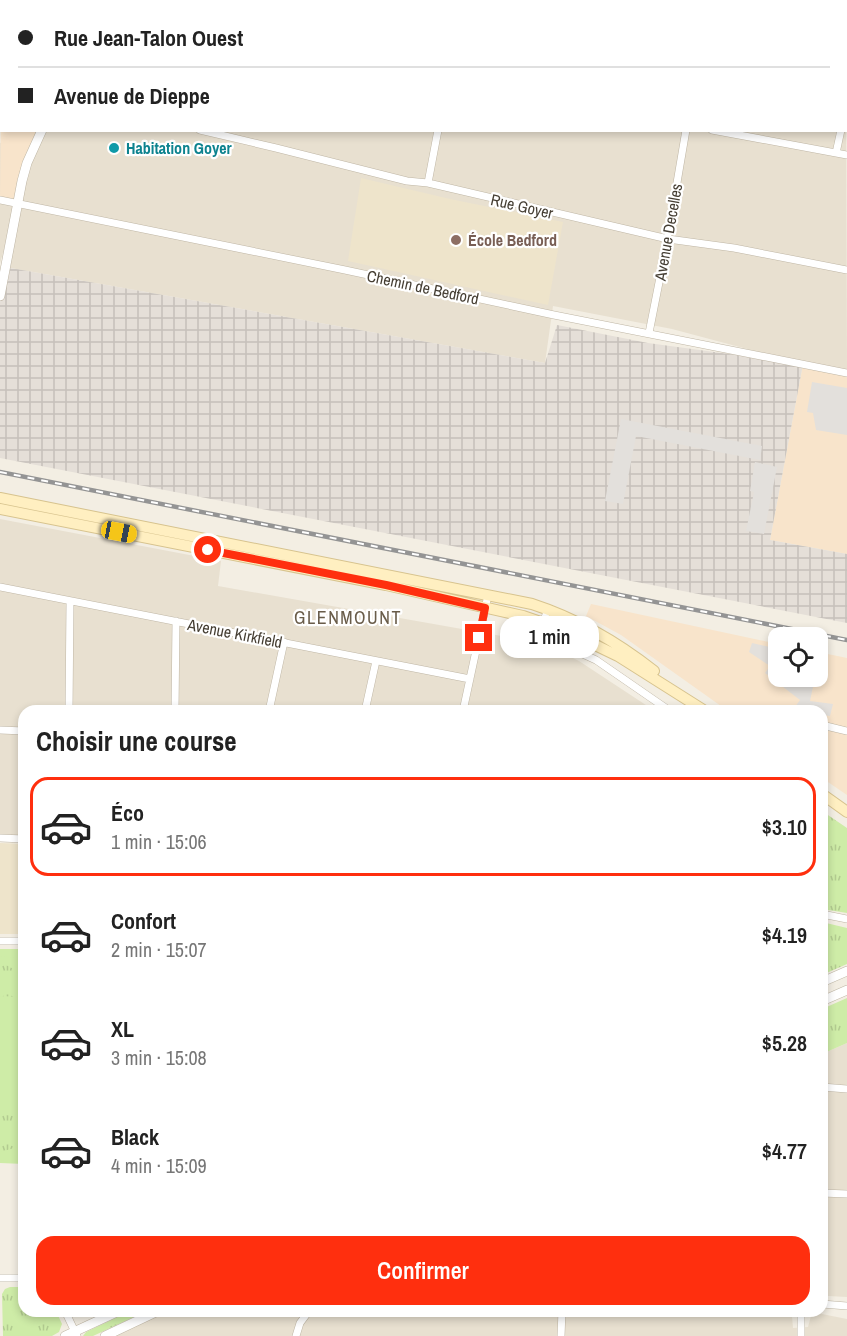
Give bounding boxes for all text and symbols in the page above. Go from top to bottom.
text: Rue Jean-Talon Ouest [54,23,243,53]
text: Avenue de Dieppe [54,81,210,111]
place label: Habitation Goyer [126,137,233,159]
marker: Habitation Goyer [107,141,121,155]
street label: Avenue Decelles [648,182,687,283]
street label: Rue Goyer [489,188,556,224]
place label: École Bedford [468,229,557,251]
marker: École Bedford [449,233,463,247]
street label: Chemin de Bedford [365,264,481,310]
car [100,520,138,544]
route start [194,536,221,563]
district label: GLENMOUNT [294,605,402,630]
street label: Avenue Kirkfield [185,613,284,653]
callout: 1 min [500,617,599,659]
text: 1 min [528,623,571,650]
route end [465,624,492,651]
map controls [768,627,828,687]
button: locate [768,627,828,687]
text: Choisir une course [36,723,237,759]
text: Éco [111,798,144,828]
icon: car [39,800,93,854]
text: $3.10 [762,812,807,842]
text: 1 min · 15:06 [111,828,207,855]
text: Confort [111,906,176,936]
icon: car [39,908,93,962]
text: $4.19 [762,920,807,950]
text: 2 min · 15:07 [111,936,207,963]
text: XL [111,1014,134,1044]
icon: car [39,1016,93,1070]
text: $5.28 [762,1028,807,1058]
text: 3 min · 15:08 [111,1044,207,1071]
text: Black [111,1122,159,1152]
icon: car [39,1124,93,1178]
text: $4.77 [762,1136,807,1166]
text: 4 min · 15:09 [111,1152,207,1179]
button: Confirmer [36,1236,810,1305]

